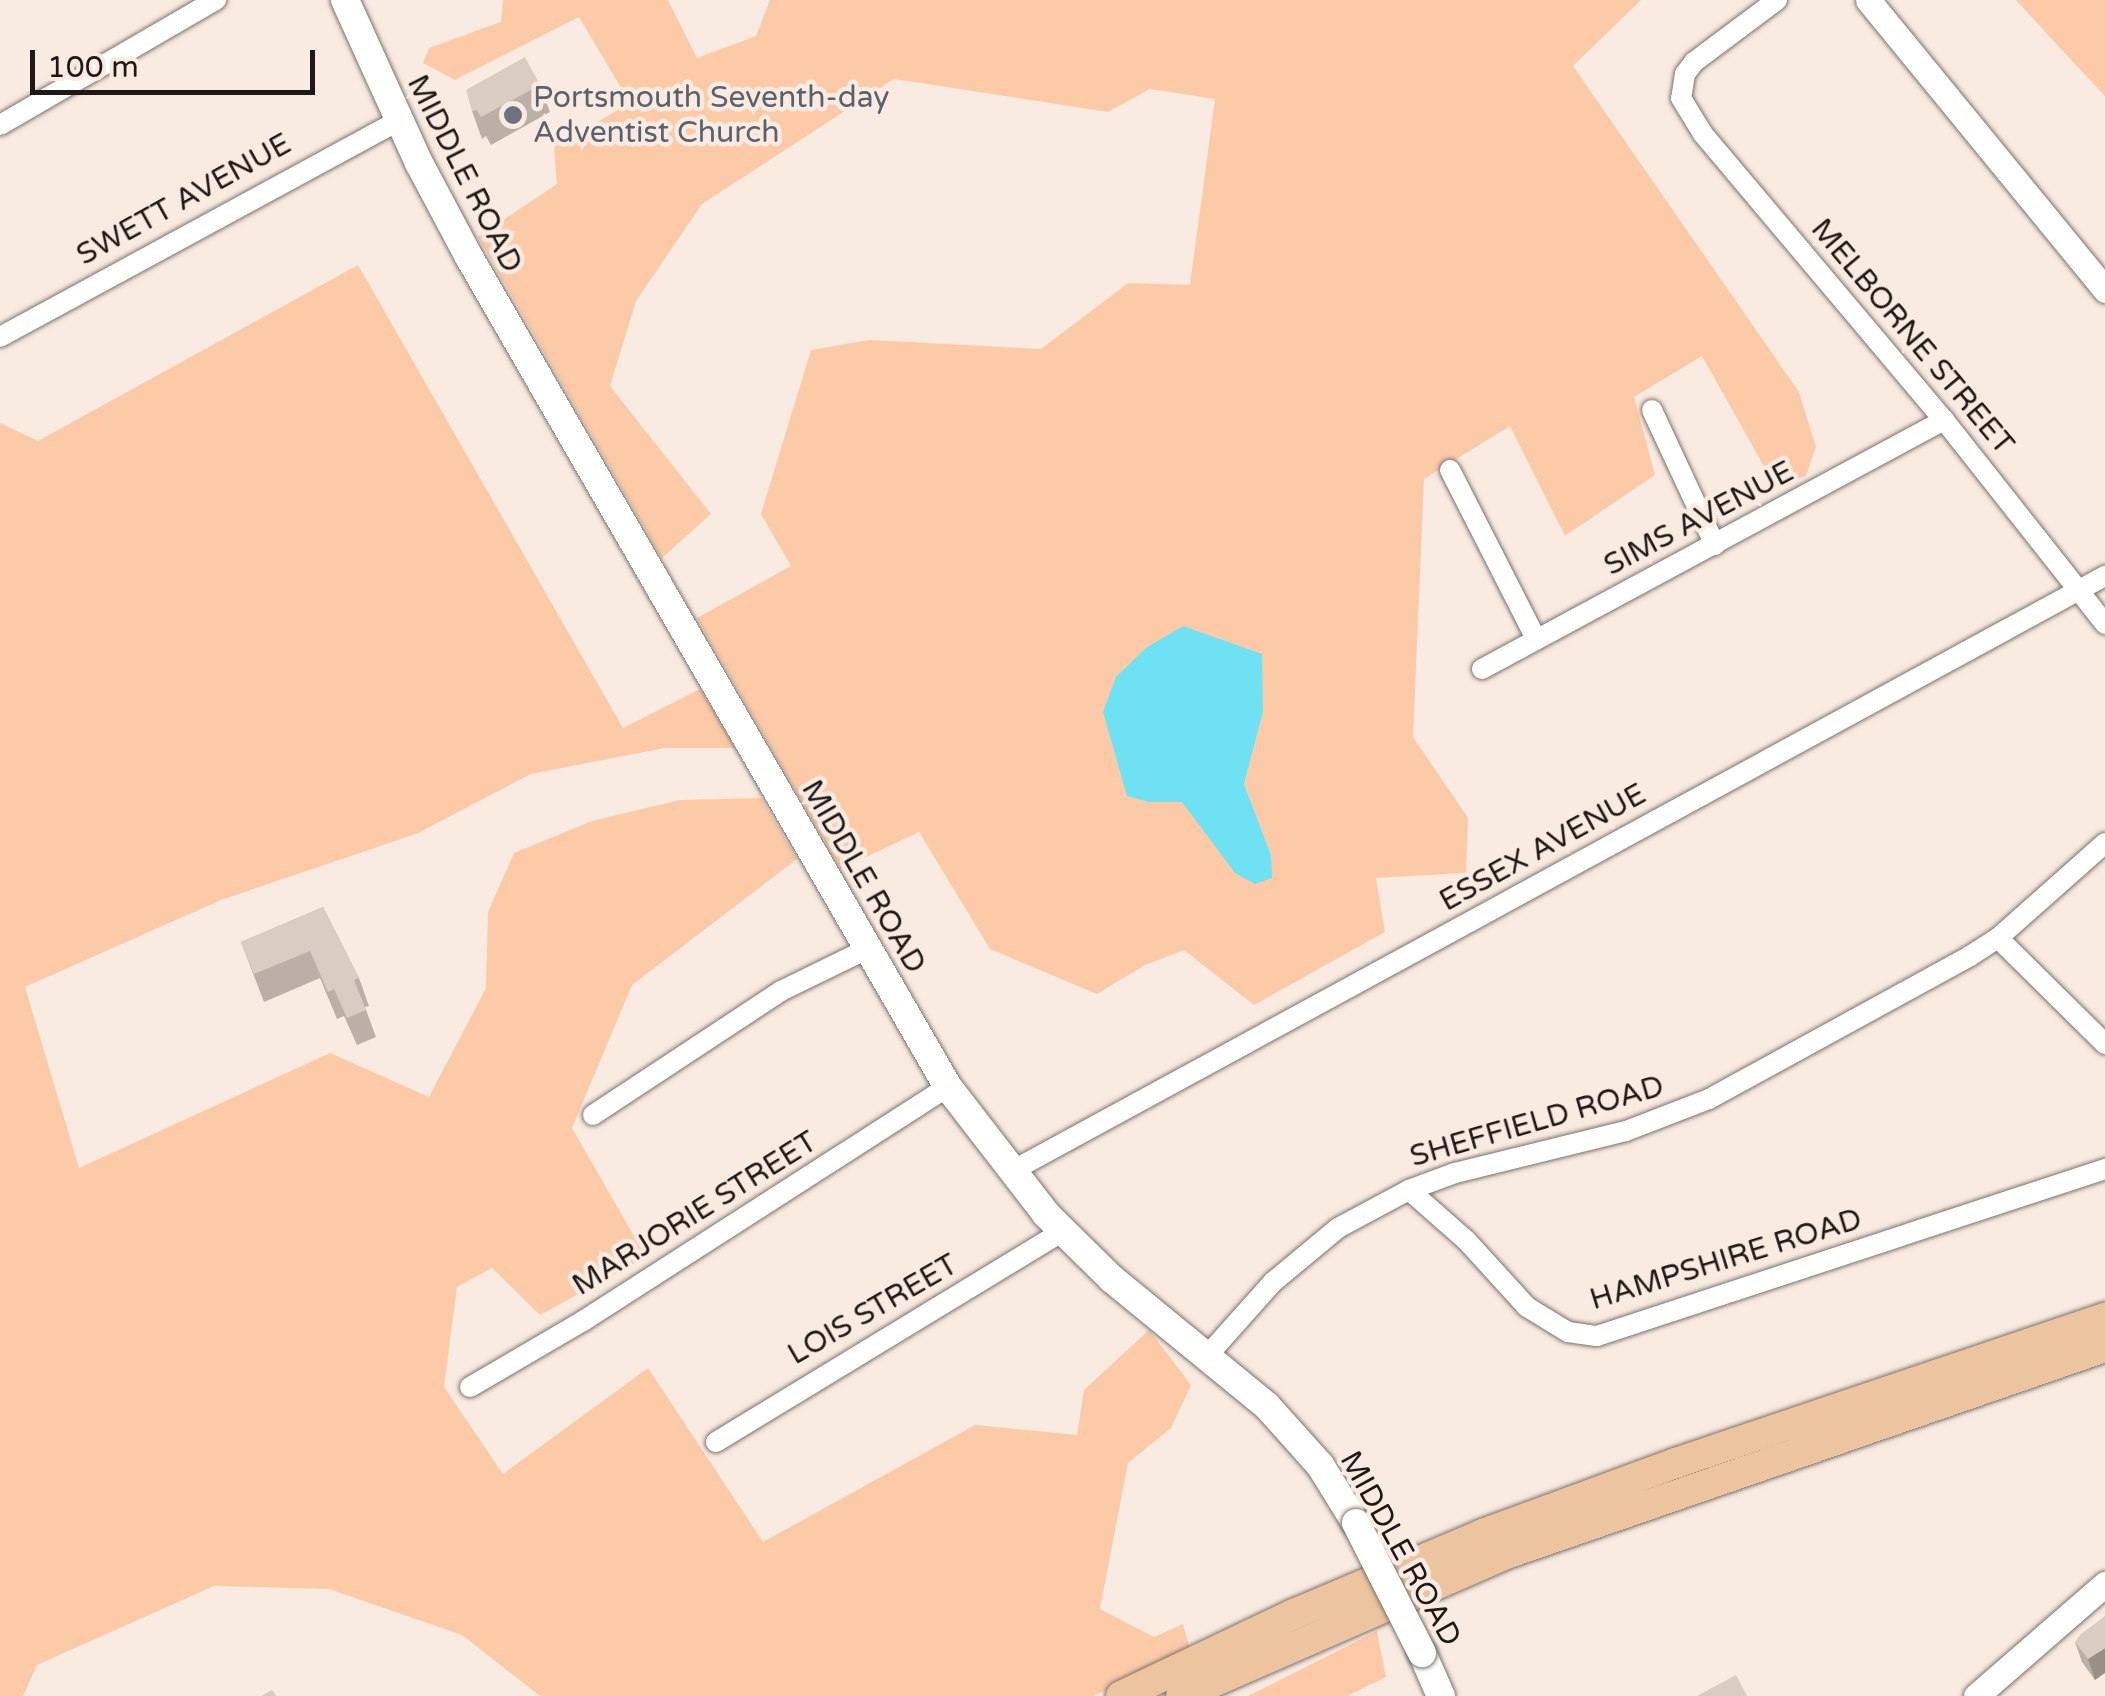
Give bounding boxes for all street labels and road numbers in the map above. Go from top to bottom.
street label: MIDDLE ROAD [399,69,529,279]
street label: SWETT AVENUE [71,126,297,274]
street label: MELBORNE STREET [1803,212,2021,462]
street label: SIMS AVENUE [1598,454,1800,584]
street label: MIDDLE ROAD [793,774,933,980]
street label: ESSEX AVENUE [1434,776,1652,920]
street label: SHEFFIELD ROAD [1406,1069,1668,1175]
street label: MARJORIE STREET [566,1124,824,1304]
street label: HAMPSHIRE ROAD [1586,1202,1866,1318]
street label: LOIS STREET [782,1247,964,1373]
street label: MIDDLE ROAD [1332,1445,1468,1653]

